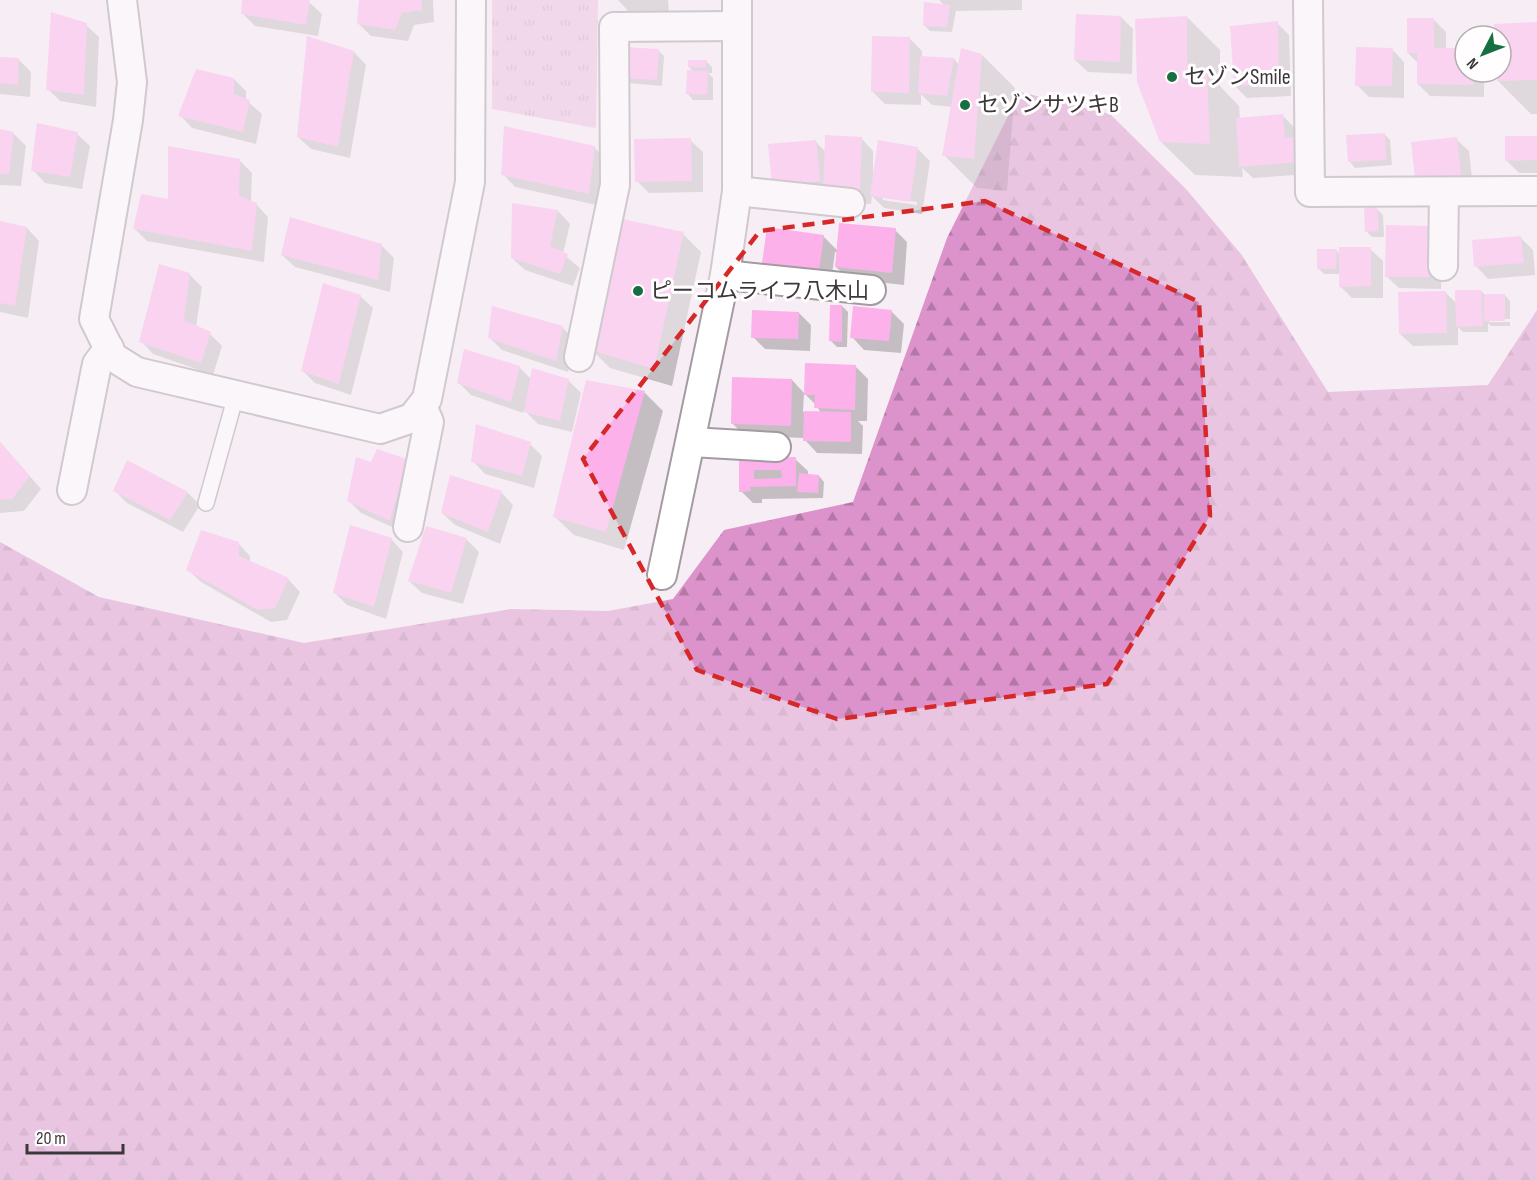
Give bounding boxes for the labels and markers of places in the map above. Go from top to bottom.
place label: セゾンSmile [1184,64,1291,91]
marker: セゾンSmile [1165,70,1179,84]
place label: セゾンサツキB [977,92,1119,119]
marker: セゾンサツキB [958,98,972,112]
place label: ピーコムライフ八木山 [650,278,869,305]
marker: ピーコムライフ八木山 [631,284,645,298]

